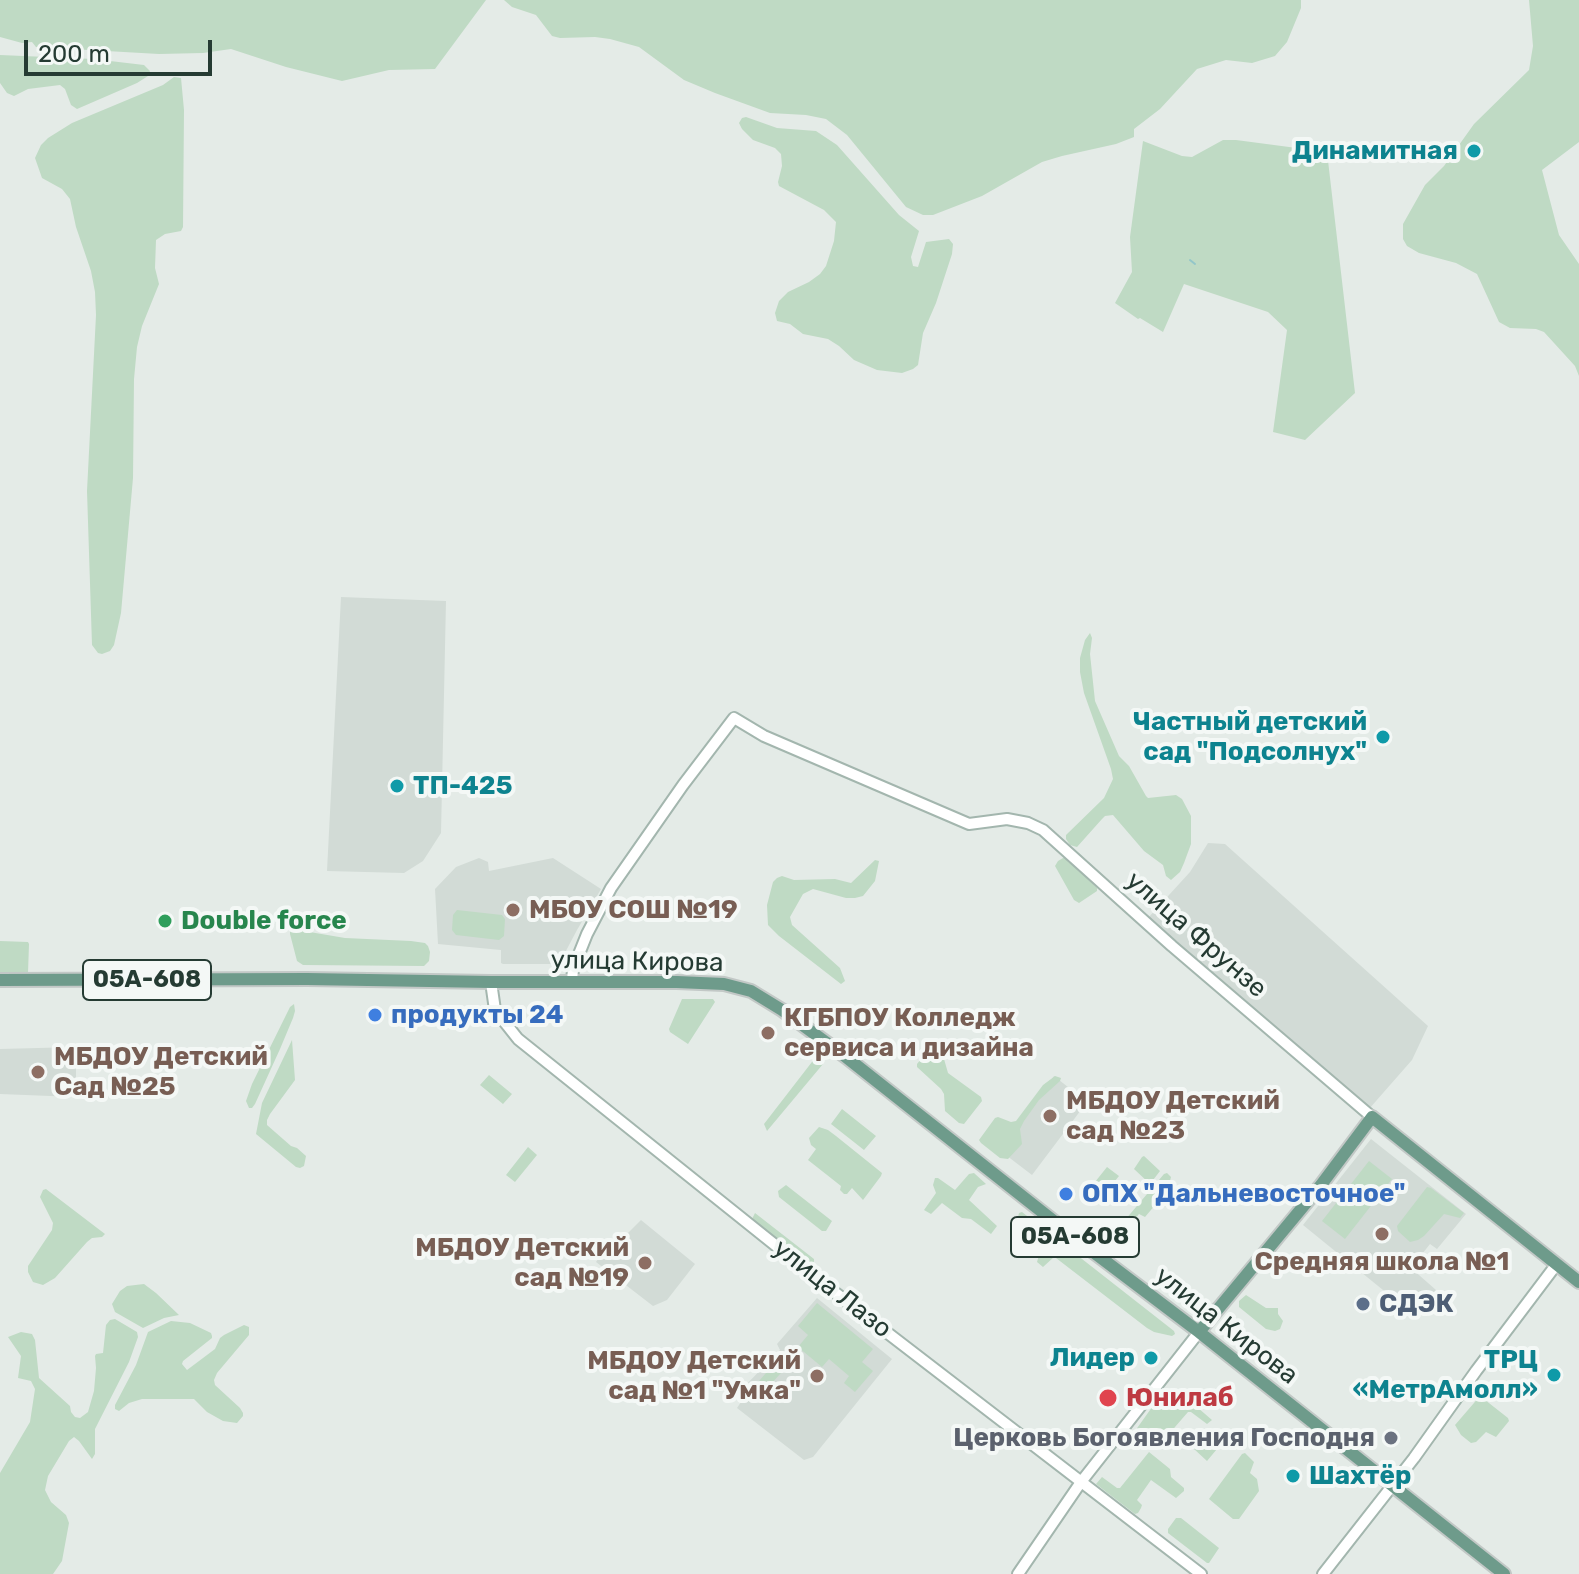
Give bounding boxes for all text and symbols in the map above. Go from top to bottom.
scale bar [28,24,216,74]
text: 200 m [38,40,110,68]
place label: Динамитная [1292,135,1458,167]
marker: Динамитная [1465,142,1483,160]
place label: Частный детский сад "Подсолнух" [1133,706,1367,768]
marker: Частный детский сад "Подсолнух" [1374,728,1392,746]
place label: ТП-425 [413,770,513,802]
marker: ТП-425 [388,777,406,795]
street label: улица Фрунзе [1119,865,1273,1005]
place label: МБОУ СОШ №19 [529,894,738,926]
marker: МБОУ СОШ №19 [504,901,522,919]
place label: Double force [181,905,347,937]
marker: Double force [156,912,174,930]
street label: улица Кирова [550,945,724,979]
road number: 05А-608 [83,960,211,1000]
place label: продукты 24 [391,999,564,1031]
place label: КГБПОУ Колледж сервиса и дизайна [784,1002,1034,1064]
marker: продукты 24 [366,1006,384,1024]
marker: КГБПОУ Колледж сервиса и дизайна [759,1024,777,1042]
place label: МБДОУ Детский Сад №25 [54,1041,268,1102]
marker: МБДОУ Детский Сад №25 [29,1063,47,1081]
place label: МБДОУ Детский сад №23 [1066,1085,1280,1146]
marker: МБДОУ Детский сад №23 [1041,1107,1059,1125]
place label: ОПХ "Дальневосточное" [1082,1178,1405,1210]
marker: ОПХ "Дальневосточное" [1057,1185,1075,1203]
road number: 05А-608 [1011,1217,1139,1257]
marker: Средняя школа №1 [1373,1225,1391,1243]
place label: МБДОУ Детский сад №19 [415,1232,629,1294]
street label: улица Лазо [766,1233,898,1345]
place label: Средняя школа №1 [1255,1246,1509,1278]
marker: МБДОУ Детский сад №19 [636,1254,654,1272]
street label: улица Кирова [1148,1260,1304,1392]
place label: СДЭК [1379,1288,1454,1320]
marker: СДЭК [1354,1295,1372,1313]
place label: Лидер [1050,1342,1135,1374]
place label: ТРЦ «МетрАмолл» [1352,1344,1538,1406]
place label: МБДОУ Детский сад №1 "Умка" [587,1345,801,1406]
marker: Лидер [1142,1349,1160,1367]
marker: ТРЦ «МетрАмолл» [1545,1366,1563,1384]
marker: МБДОУ Детский сад №1 "Умка" [808,1367,826,1385]
place label: Юнилаб [1126,1382,1234,1414]
marker: Юнилаб [1097,1387,1119,1409]
place label: Церковь Богоявления Господня [953,1422,1375,1454]
marker: Церковь Богоявления Господня [1382,1429,1400,1447]
place label: Шахтёр [1309,1460,1411,1492]
marker: Шахтёр [1284,1467,1302,1485]

